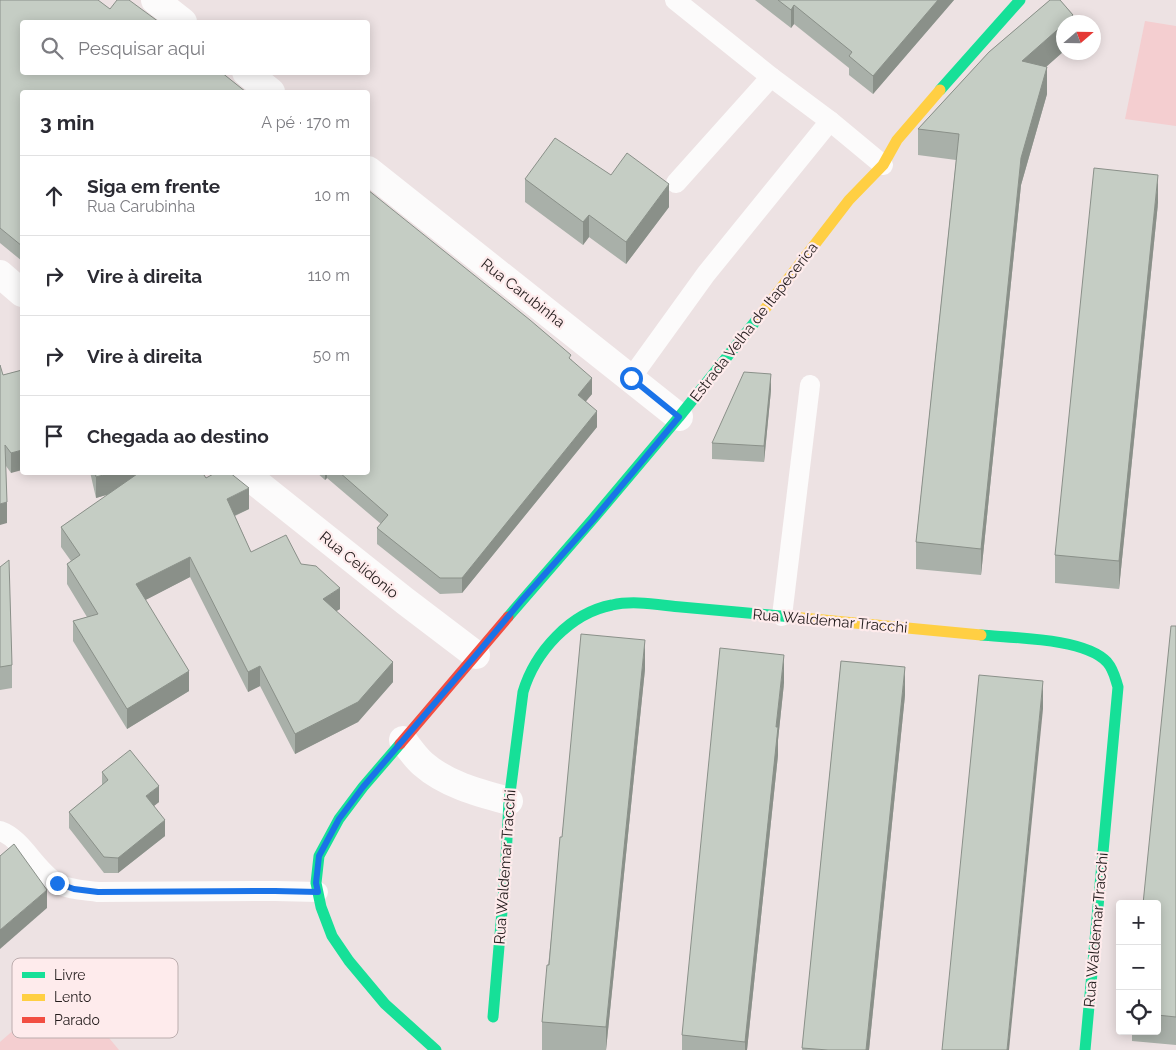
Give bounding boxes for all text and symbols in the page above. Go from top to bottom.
north arrow [1056,15,1101,60]
search box [20,20,370,75]
icon: search [38,34,66,62]
text: Pesquisar aqui [78,37,205,59]
text: 3 min [40,110,94,135]
text: A pé · 170 m [261,113,350,132]
text: Siga em frente [87,175,220,197]
icon: ahead [40,182,68,210]
text: 10 m [315,186,350,205]
text: Rua Carubinha [87,197,195,216]
street label: Estrada Velha de Itapecerica [686,239,822,405]
street label: Rua Carubinha [477,255,569,331]
icon: right [40,262,68,290]
text: Vire à direita [87,265,202,287]
text: 110 m [308,266,350,285]
icon: right [40,342,68,370]
text: Vire à direita [87,345,202,367]
text: 50 m [313,346,350,365]
route start [620,367,643,390]
icon: arrive [40,422,68,450]
text: Chegada ao destino [87,425,269,447]
street label: Rua Celidonio [316,528,402,602]
street label: Rua Waldemar Tracchi [752,605,908,637]
street label: Rua Waldemar Tracchi [491,789,519,945]
street label: Rua Waldemar Tracchi [1080,852,1112,1008]
route end [46,872,69,895]
map controls [1116,900,1161,1035]
button: + [1116,900,1161,945]
button: − [1116,945,1161,990]
legend [12,958,178,1038]
text: Livre [54,967,86,983]
text: Lento [54,989,91,1005]
button: locate [1116,990,1161,1035]
text: Parado [54,1012,100,1028]

